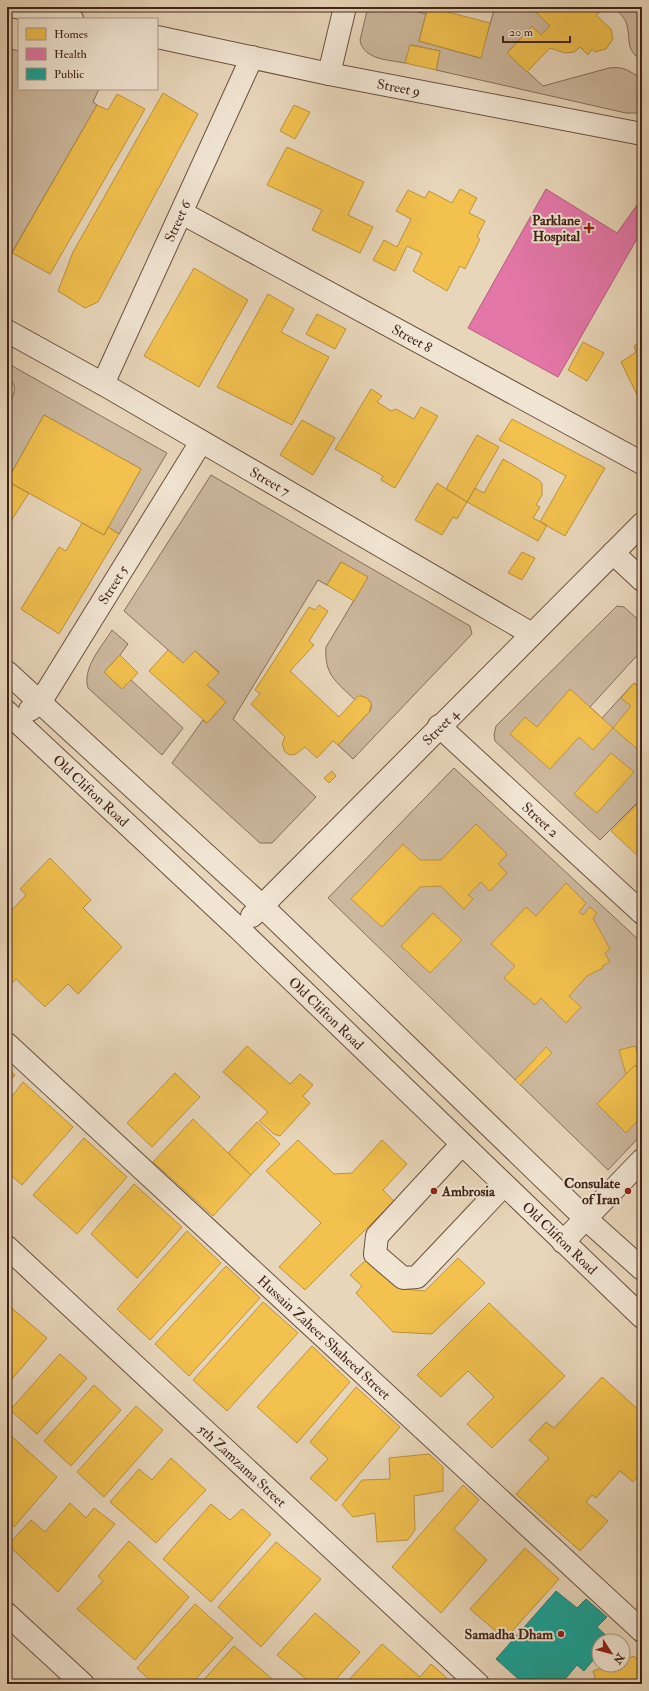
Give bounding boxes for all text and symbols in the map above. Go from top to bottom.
legend [18,18,158,90]
scale bar [503,18,570,44]
text: 20 m [509,25,534,40]
text: Homes [54,27,88,42]
text: Health [54,47,88,62]
text: Public [54,67,84,82]
street label: Street 9 [376,75,422,100]
street label: Street 6 [160,197,194,245]
place label: Parklane Hospital [532,212,580,246]
marker: Parklane Hospital [583,222,595,234]
street label: Street 8 [389,320,436,356]
street label: Street 7 [247,463,293,500]
street label: Street 5 [94,561,132,607]
street label: Street 4 [419,704,463,748]
street label: Old Clifton Road [50,751,132,830]
street label: Street 2 [519,798,562,841]
street label: Old Clifton Road [285,973,368,1053]
place label: Consulate of Iran [564,1175,621,1208]
place label: Ambrosia [441,1183,496,1200]
marker: Ambrosia [429,1186,439,1196]
marker: Consulate of Iran [623,1186,633,1196]
street label: Old Clifton Road [519,1198,601,1278]
street label: Hussain Zaheer Shaheed Street [254,1272,395,1403]
street label: 5th Zamzama Street [195,1420,290,1511]
place label: Samadha Dham [465,1626,553,1643]
marker: Samadha Dham [556,1629,566,1639]
north arrow [591,1633,631,1673]
text: N [610,1650,627,1667]

